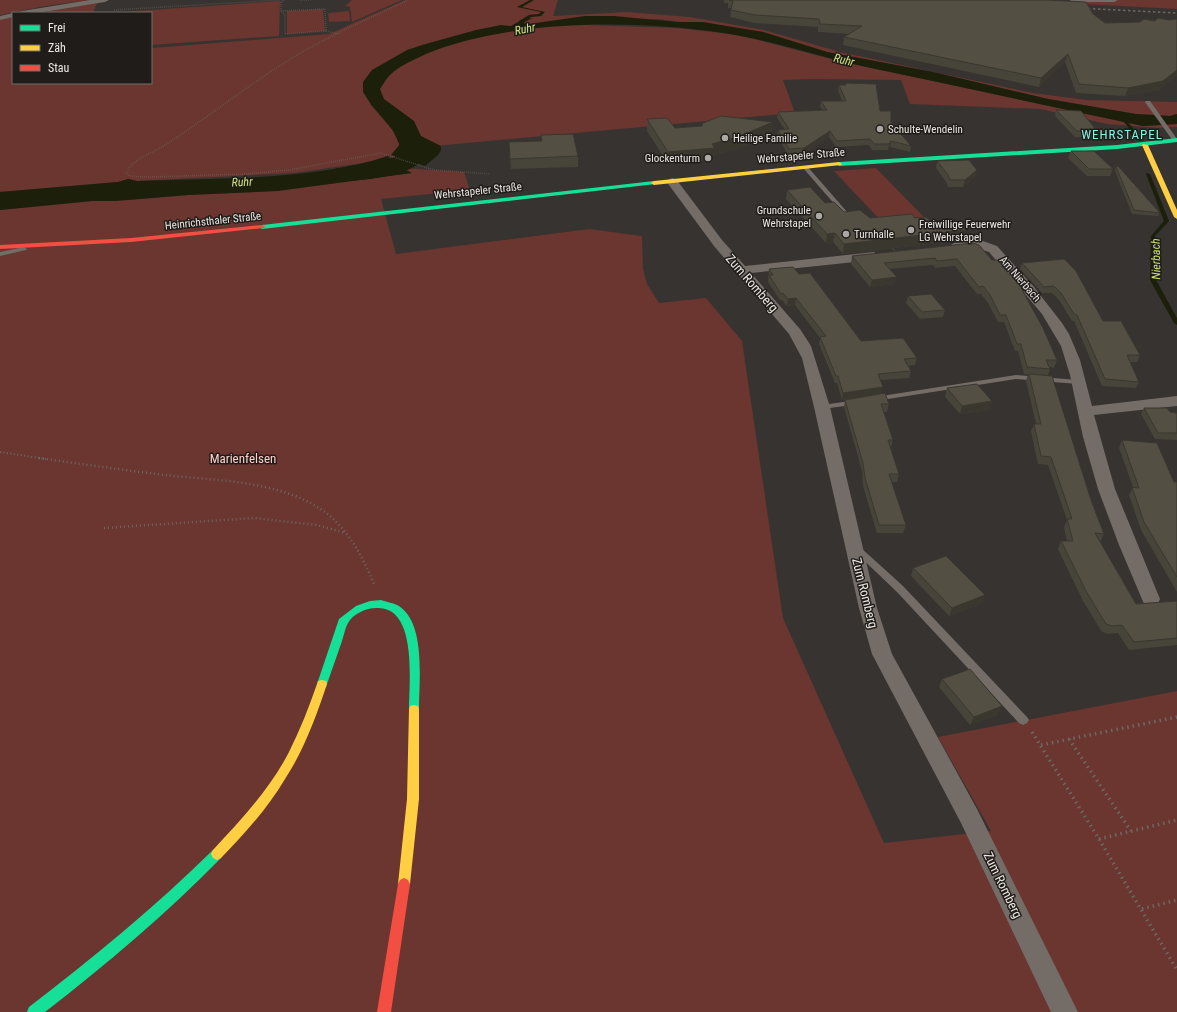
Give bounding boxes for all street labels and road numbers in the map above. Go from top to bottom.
street label: Wehrstapeler Straße [757,146,845,166]
street label: Wehrstapeler Straße [434,180,522,202]
street label: Heinrichsthaler Straße [164,209,262,233]
street label: Zum Romberg [723,251,781,315]
street label: Am Nierbach [997,254,1043,304]
street label: Zum Romberg [849,556,881,630]
street label: Zum Romberg [981,849,1025,921]

